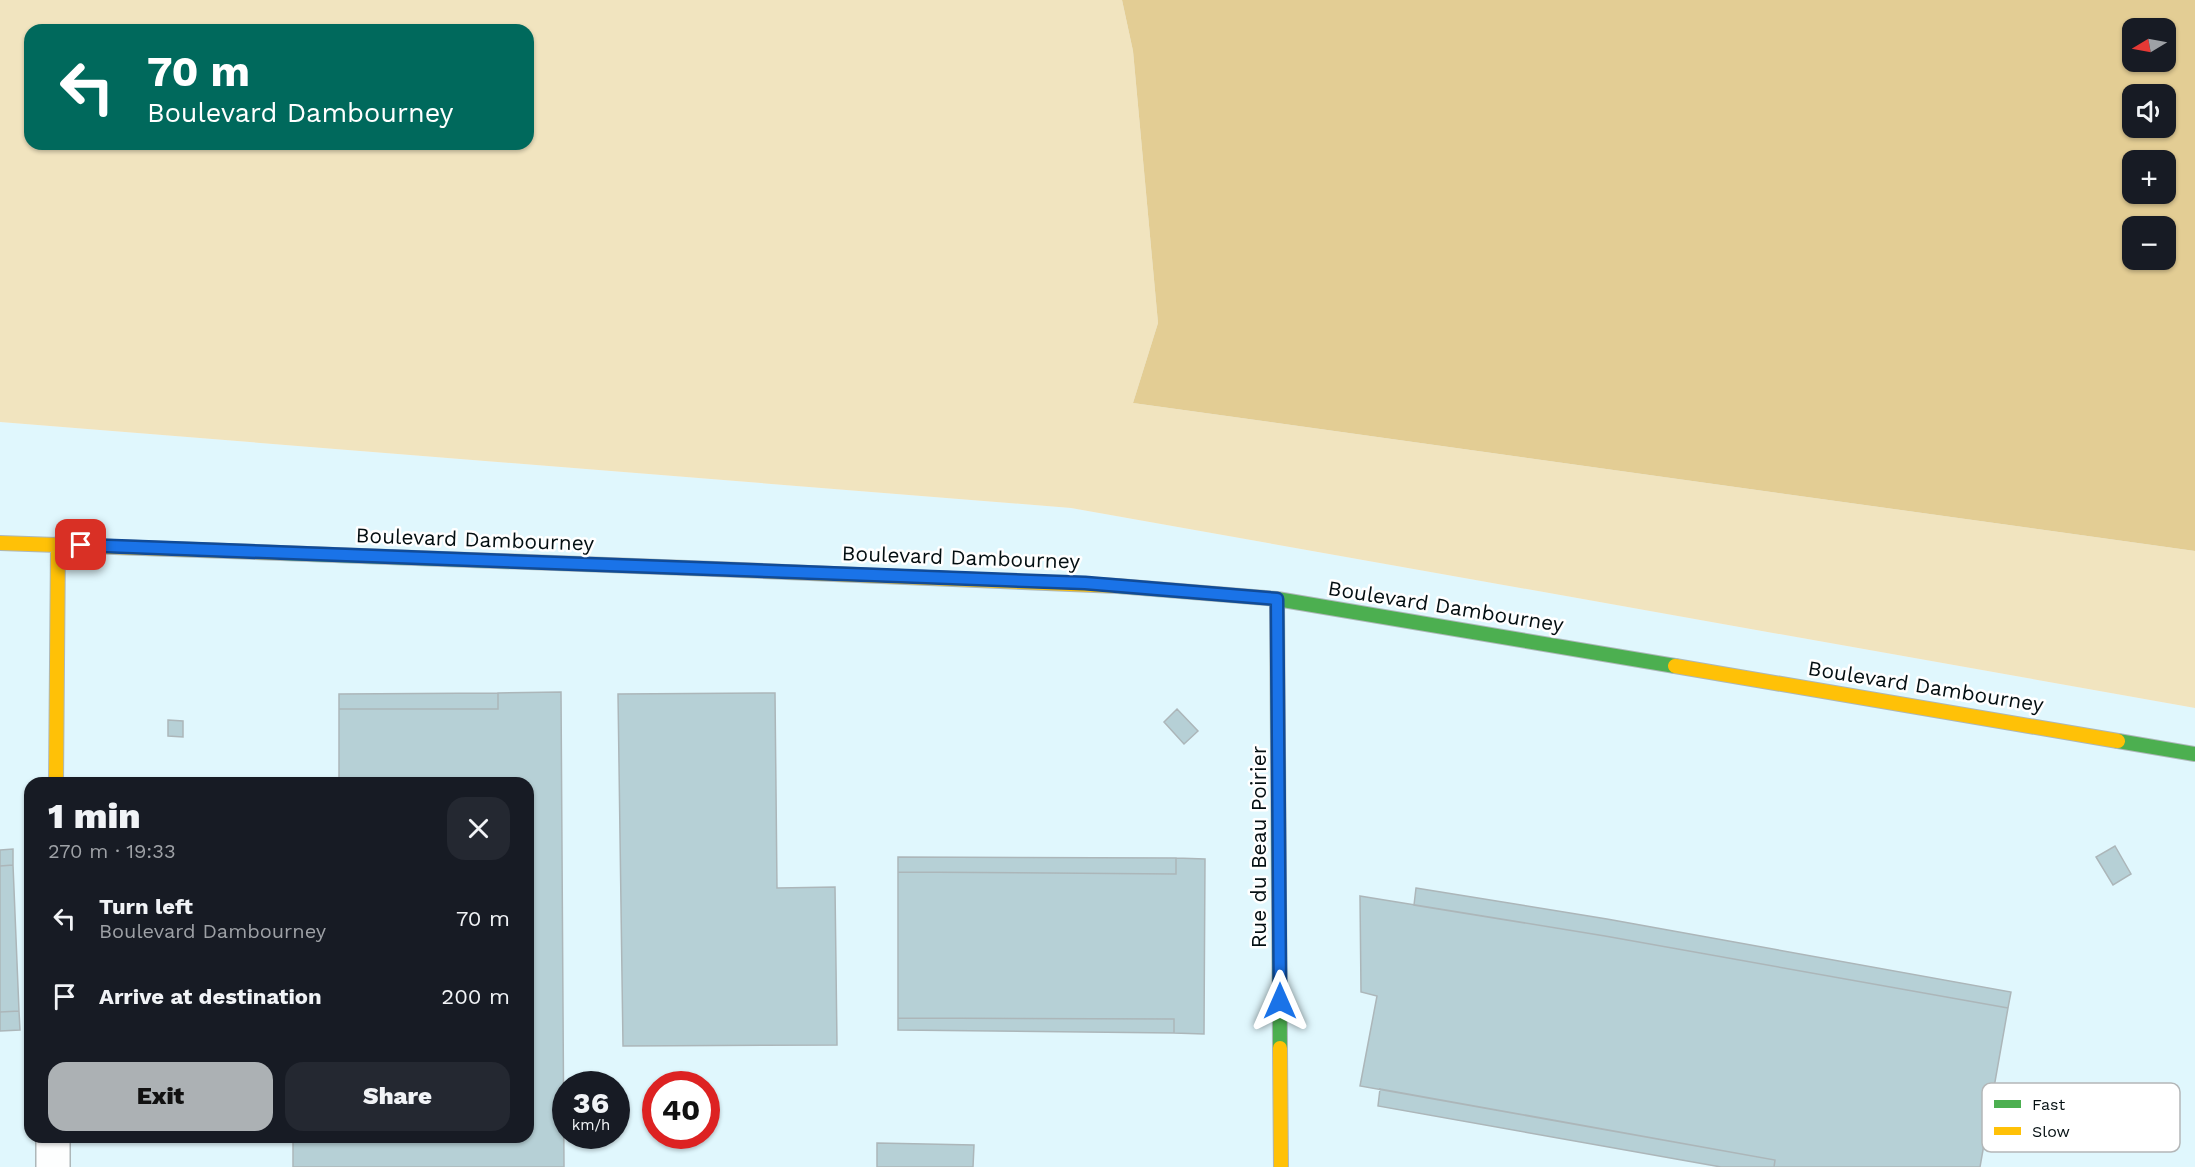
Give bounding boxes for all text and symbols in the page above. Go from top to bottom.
north arrow [2122,18,2176,72]
map controls [2122,18,2176,270]
text: 70 m [147,47,250,96]
icon: left [48,48,126,126]
button: sound [2122,84,2176,138]
text: Boulevard Dambourney [147,97,454,129]
button: + [2122,150,2176,204]
button: − [2122,216,2176,270]
pin [55,519,106,570]
street label: Boulevard Dambourney [355,522,595,556]
icon: arrive [64,528,97,561]
street label: Boulevard Dambourney [841,540,1081,574]
street label: Boulevard Dambourney [1326,575,1566,637]
street label: Boulevard Dambourney [1806,655,2046,717]
street label: Rue du Beau Poirier [1246,745,1271,948]
text: 1 min [48,795,141,837]
button: close [447,797,510,860]
text: 270 m · 19:33 [48,839,176,863]
text: Turn left [99,894,193,919]
icon: left [48,902,81,935]
text: 70 m [456,906,510,931]
text: Boulevard Dambourney [99,919,326,943]
position arrow [1248,969,1312,1033]
icon: arrive [48,980,81,1013]
text: Arrive at destination [99,984,322,1009]
text: 200 m [441,984,510,1009]
button: Exit [48,1062,273,1131]
button: Share [285,1062,510,1131]
speed limit sign: 40 [642,1071,720,1149]
legend [1982,1083,2180,1152]
text: 36 [573,1085,609,1120]
text: Fast [2032,1095,2065,1114]
text: km/h [572,1116,610,1134]
text: Slow [2032,1122,2070,1141]

